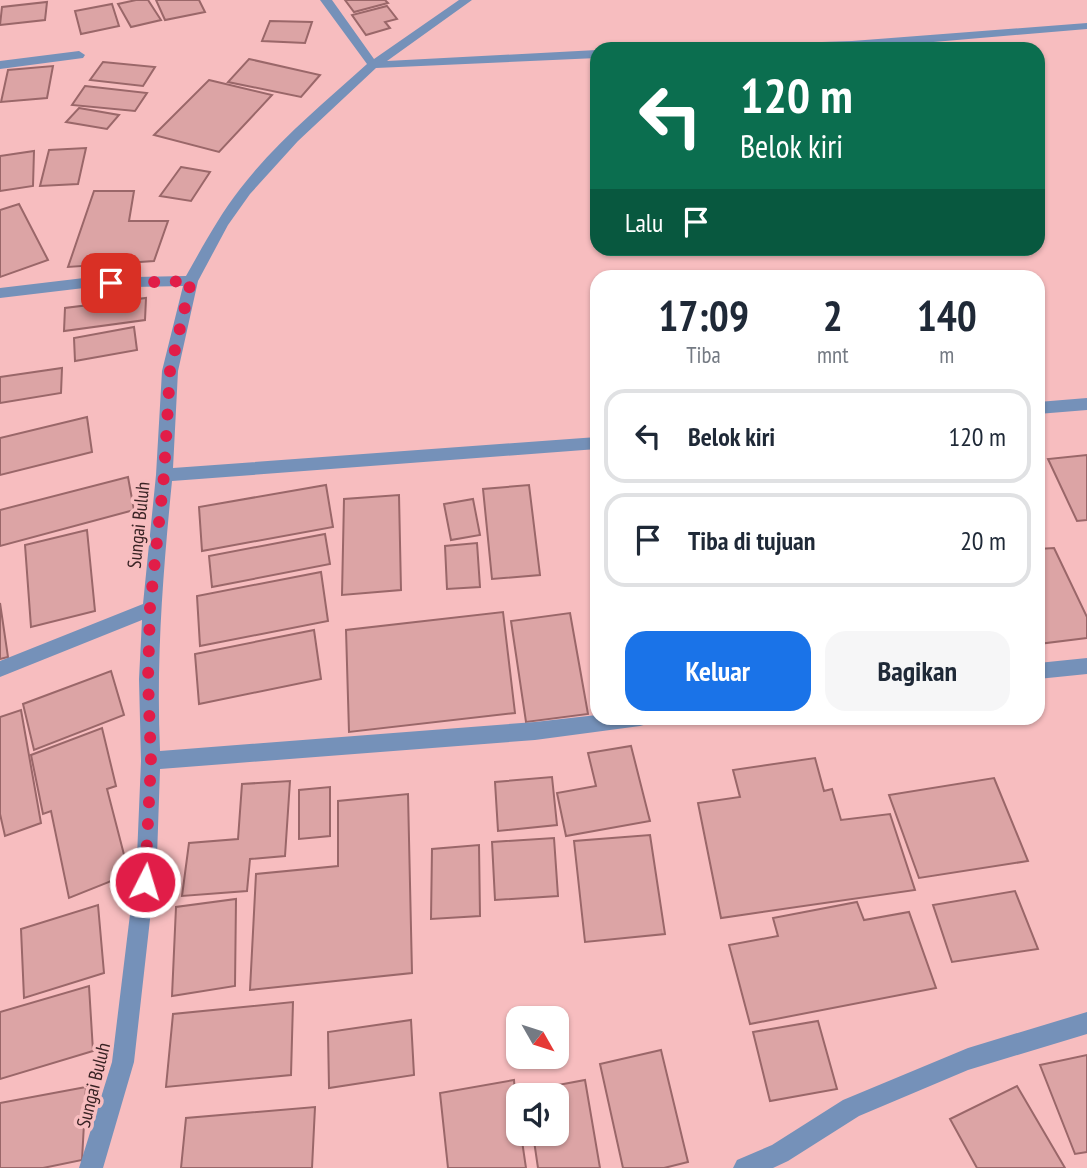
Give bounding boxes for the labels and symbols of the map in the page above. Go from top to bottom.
pin [81,253,141,313]
street label: Sungai Buluh [122,481,154,569]
position arrow [108,845,182,919]
north arrow [506,1006,569,1069]
street label: Sungai Buluh [71,1040,115,1130]

